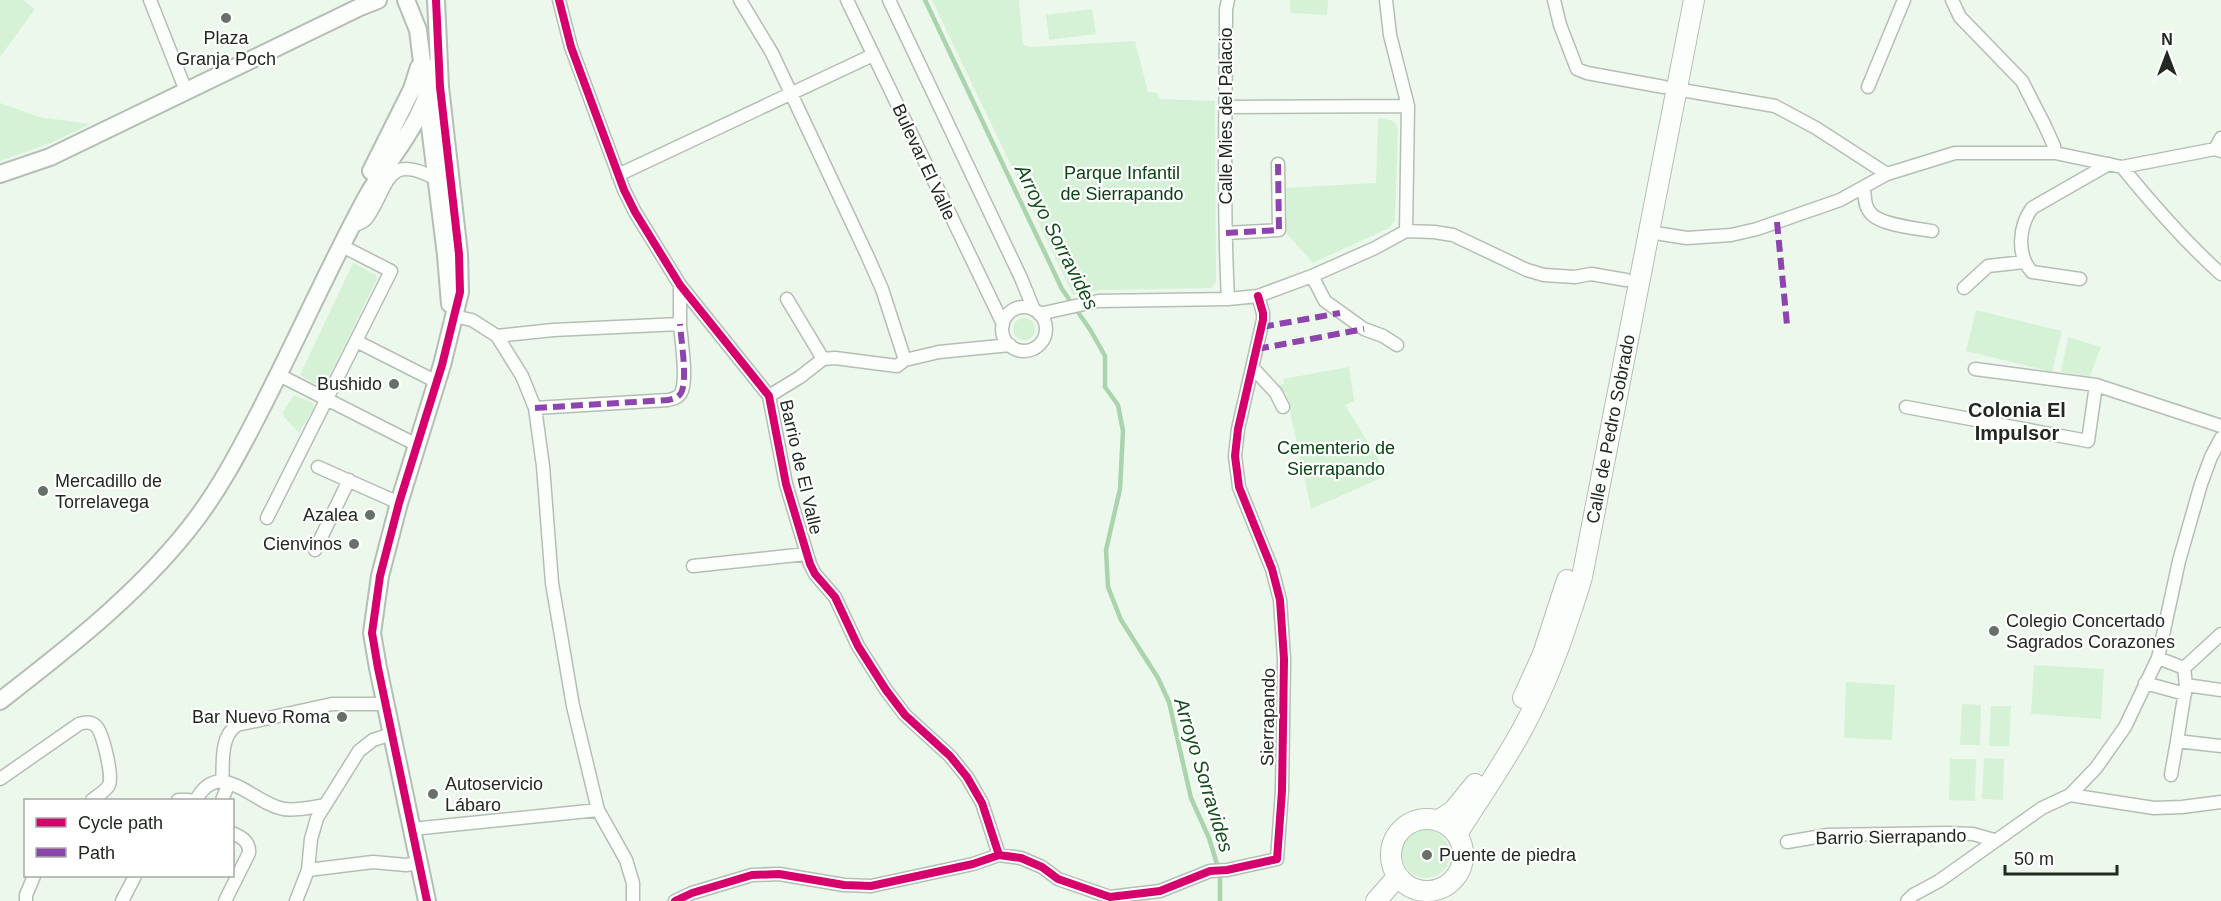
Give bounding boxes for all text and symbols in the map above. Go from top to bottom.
marker: Plaza Granja Poch [219,11,233,25]
north arrow [2137,24,2197,84]
street label: Calle Mies del Palacio [1216,27,1236,205]
place label: Plaza Granja Poch [176,28,276,69]
text: N [2161,31,2173,48]
street label: Bulevar El Valle [888,101,960,223]
water label: Arroyo Sorravides [1010,160,1103,313]
park label: Parque Infantil de Sierrapando [1060,163,1184,204]
street label: Calle de Pedro Sobrado [1583,333,1639,525]
place label: Bushido [317,374,382,394]
marker: Bushido [387,377,401,391]
street label: Barrio de El Valle [776,398,826,536]
district label: Colonia El Impulsor [1968,399,2066,444]
park label: Cementerio de Sierrapando [1277,438,1395,479]
place label: Mercadillo de Torrelavega [55,471,162,512]
marker: Mercadillo de Torrelavega [36,484,50,498]
place label: Azalea [303,505,359,525]
marker: Azalea [363,508,377,522]
place label: Cienvinos [263,534,342,554]
marker: Cienvinos [347,537,361,551]
place label: Colegio Concertado Sagrados Corazones [2006,611,2175,652]
marker: Colegio Concertado Sagrados Corazones [1987,624,2001,638]
street label: Sierrapando [1257,668,1279,766]
water label: Arroyo Sorravides [1170,694,1238,855]
place label: Bar Nuevo Roma [192,707,331,727]
marker: Bar Nuevo Roma [335,710,349,724]
place label: Autoservicio Lábaro [445,774,543,815]
marker: Autoservicio Lábaro [426,787,440,801]
legend [24,799,234,877]
text: Cycle path [78,813,163,833]
street label: Barrio Sierrapando [1815,826,1967,848]
scale bar [2005,838,2118,876]
text: Path [78,843,115,863]
place label: Puente de piedra [1439,845,1577,865]
marker: Puente de piedra [1420,848,1434,862]
text: 50 m [2014,849,2054,869]

